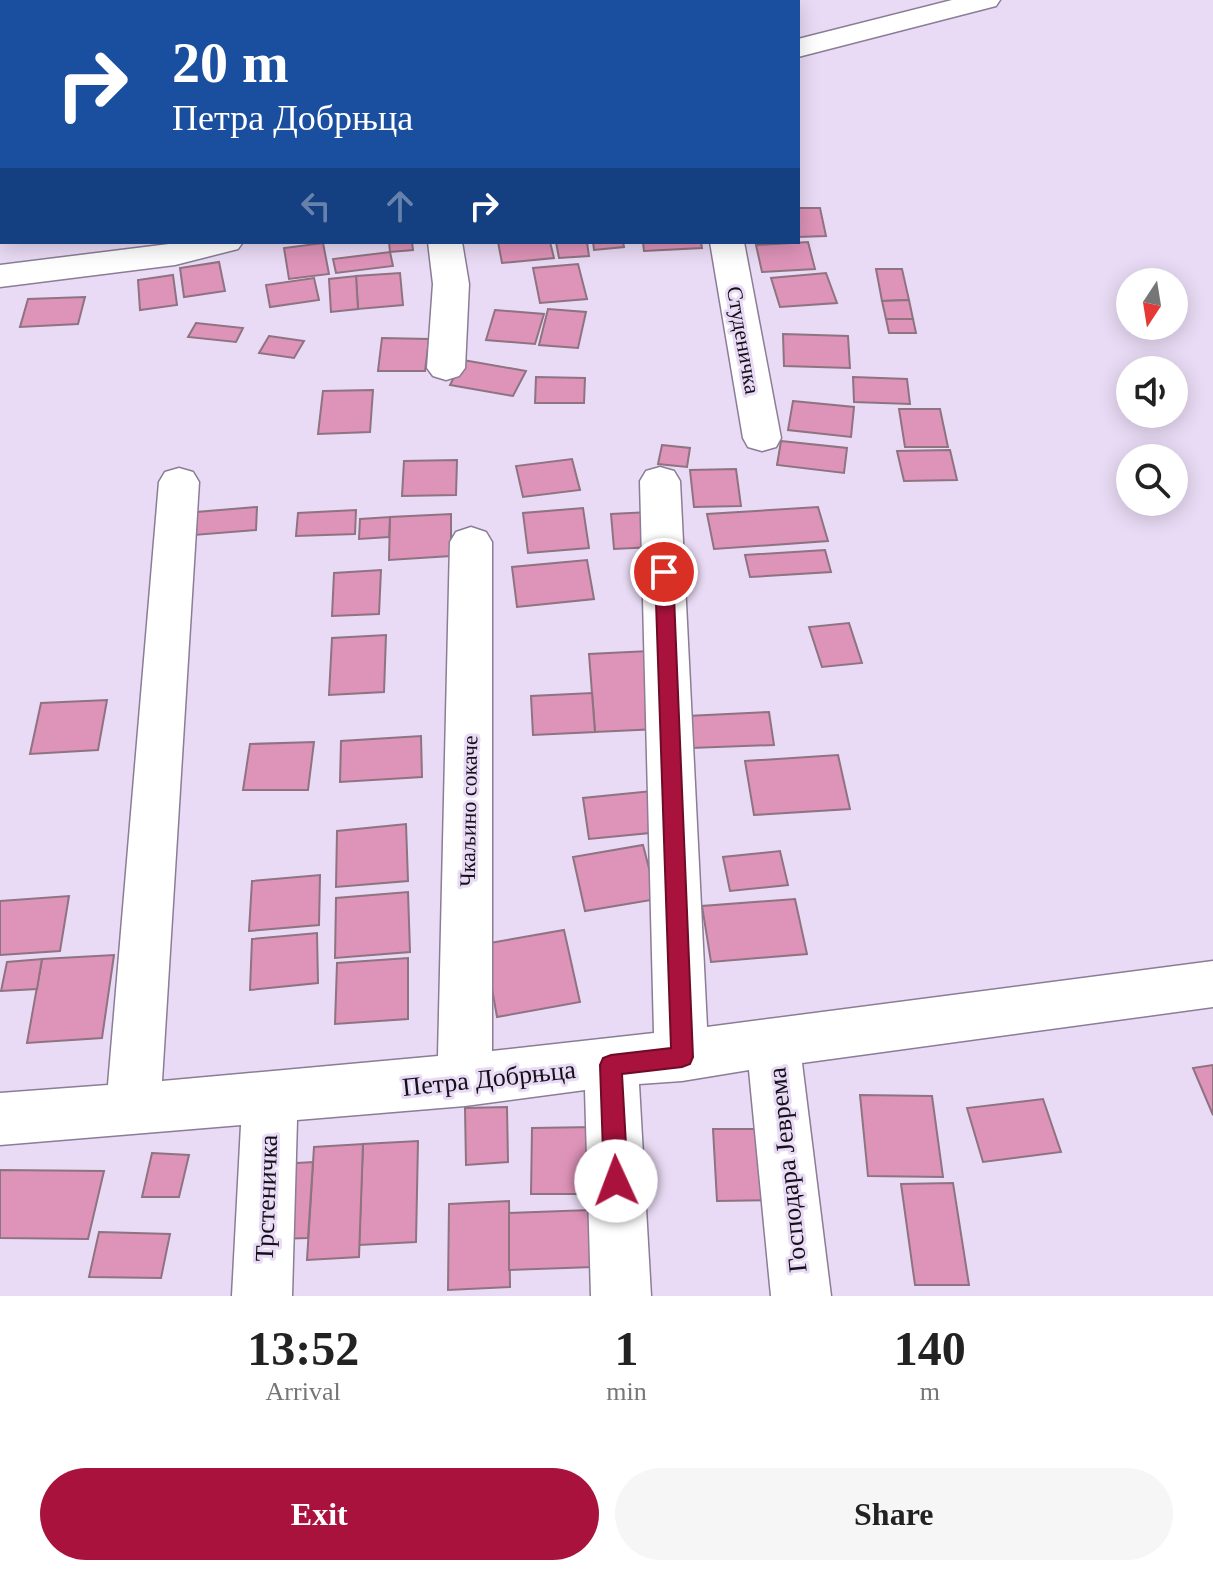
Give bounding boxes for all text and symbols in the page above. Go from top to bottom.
icon: right [40,32,144,136]
text: 20 m [172,32,289,94]
text: Петра Добрњца [172,98,413,138]
icon: left [294,184,338,228]
icon: ahead [378,184,422,228]
icon: right [462,184,506,228]
north arrow [1116,268,1188,340]
map controls [1116,268,1188,516]
street label: Студеничка [722,284,765,396]
button: sound [1116,356,1188,428]
button: search [1116,444,1188,516]
pin [630,538,698,606]
icon: arrive [642,550,686,594]
street label: Чкаљино сокаче [455,735,482,887]
street label: Петра Добрњца [401,1055,578,1102]
street label: Господара Јеврема [762,1065,813,1274]
street label: Трстеничка [250,1134,283,1262]
position arrow [574,1139,658,1223]
text: 13:52 [247,1322,359,1375]
text: 1 [614,1322,638,1375]
text: 140 [894,1322,966,1375]
text: Arrival [266,1377,341,1406]
text: min [606,1377,647,1406]
text: m [920,1377,940,1406]
button: Exit [40,1468,599,1560]
button: Share [615,1468,1173,1560]

